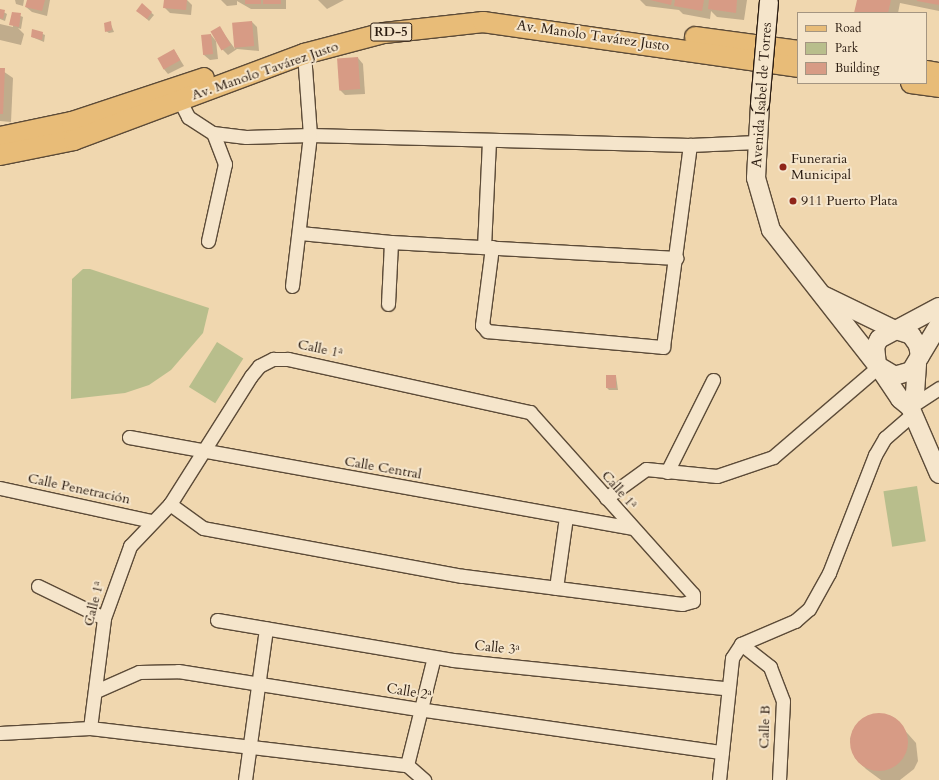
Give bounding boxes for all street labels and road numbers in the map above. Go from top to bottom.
street label: Av. Manolo Tavárez Justo [516,17,670,55]
road number: RD-5 [370,21,412,43]
street label: Avenida Isabel de Torres [749,22,775,168]
street label: Av. Manolo Tavárez Justo [189,38,341,104]
street label: Calle 1ª [296,336,344,362]
street label: Calle Central [343,453,423,483]
street label: Calle 1ª [598,467,640,513]
street label: Calle Penetración [26,470,132,508]
street label: Calle 1ª [80,580,108,628]
street label: Calle 3ª [474,637,520,659]
street label: Calle 2ª [385,680,433,704]
street label: Calle B [756,705,774,749]

